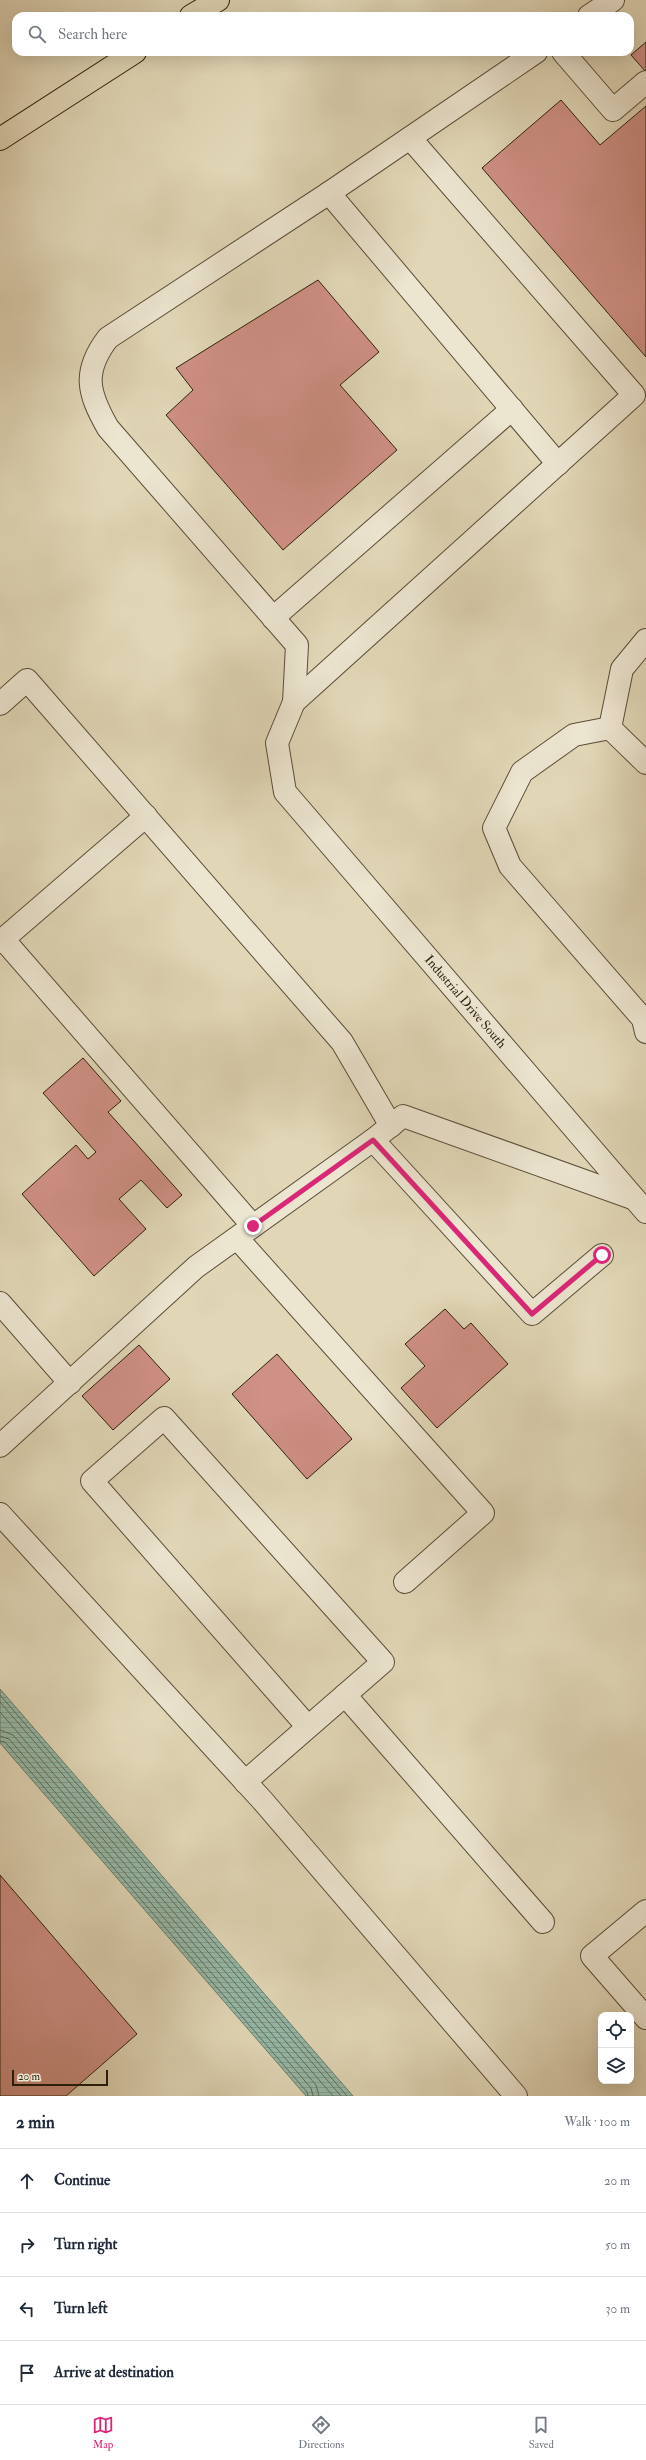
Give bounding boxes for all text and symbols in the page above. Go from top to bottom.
search box [12,12,634,56]
icon: search [26,23,48,45]
text: Search here [58,25,127,44]
street label: Industrial Drive South [421,952,510,1052]
route end [244,1217,262,1235]
route start [593,1246,611,1264]
map controls [598,2012,634,2084]
button: locate [598,2012,634,2048]
button: layers [598,2048,634,2084]
scale bar [12,2068,108,2087]
text: 20 m [18,2070,40,2083]
text: 2 min [16,2112,55,2133]
text: Walk · 100 m [564,2114,630,2130]
icon: ahead [16,2170,38,2192]
text: Continue [54,2171,110,2190]
text: 20 m [604,2173,630,2189]
icon: right [16,2234,38,2256]
text: Turn right [54,2235,117,2254]
text: 50 m [605,2237,630,2253]
icon: left [16,2298,38,2320]
text: Turn left [54,2299,108,2318]
text: 30 m [606,2301,630,2317]
icon: arrive [16,2362,38,2384]
text: Arrive at destination [54,2363,174,2382]
tab: Map [92,2414,114,2451]
tab: Directions [298,2414,345,2451]
tab: Saved [529,2414,554,2451]

